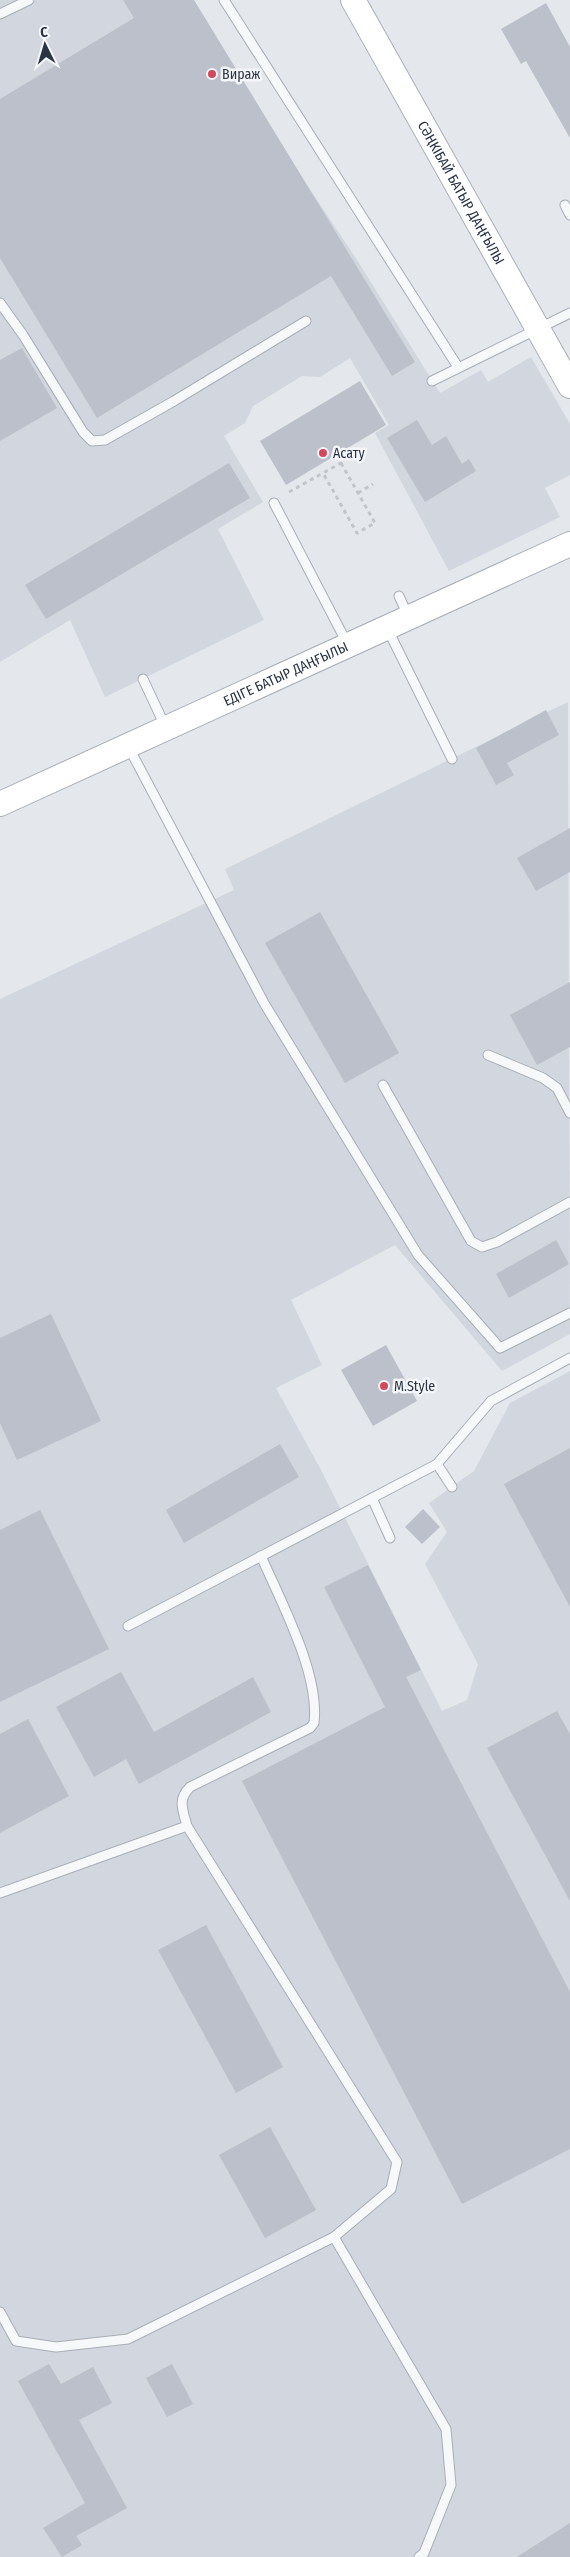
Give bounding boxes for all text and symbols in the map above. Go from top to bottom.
north arrow [20,20,70,70]
text: С [40,24,49,41]
place label: Вираж [222,66,260,83]
marker: Вираж [206,68,218,80]
street label: СӘҢКІБАЙ БАТЫР ДАҢҒЫЛЫ [414,118,508,268]
place label: Асату [333,445,365,462]
marker: Асату [317,447,329,459]
street label: ЕДІГЕ БАТЫР ДАҢҒЫЛЫ [221,638,351,710]
place label: M.Style [394,1378,435,1395]
marker: M.Style [378,1380,390,1392]

